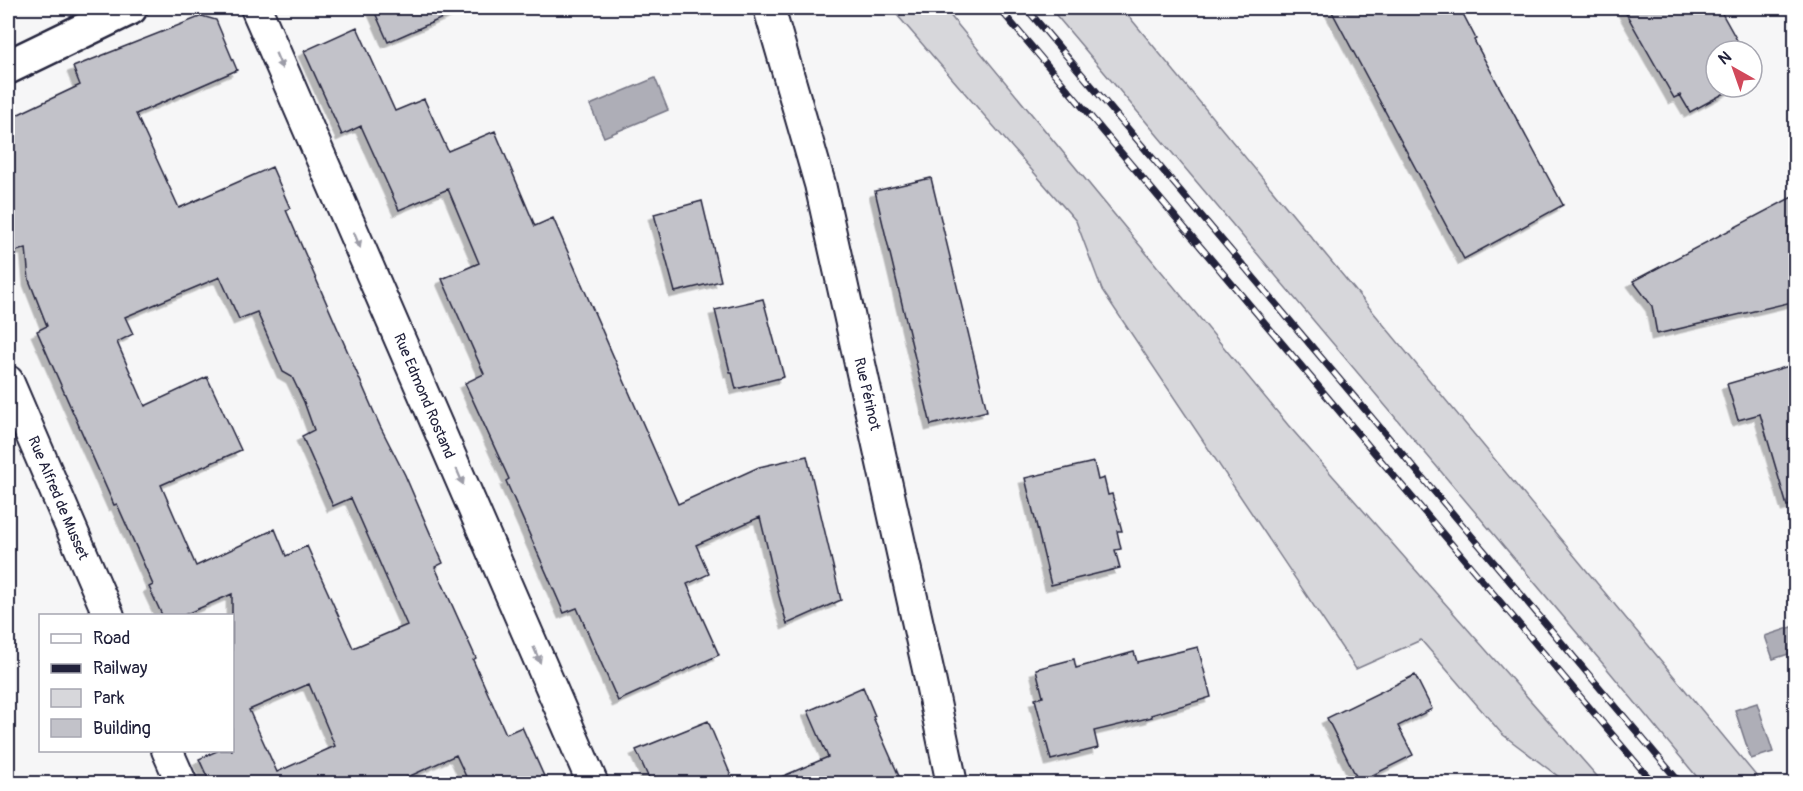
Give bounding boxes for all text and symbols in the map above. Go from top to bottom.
north arrow [1704,39,1764,99]
text: N [1714,47,1736,69]
one-way arrow [274,53,284,71]
one-way arrow [353,231,362,249]
street label: Rue Edmond Rostand [389,331,459,461]
street label: Rue Périnot [849,356,885,433]
street label: Rue Alfred de Musset [23,433,93,564]
one-way arrow [455,468,464,485]
legend [39,614,234,752]
text: Road [93,627,130,650]
one-way arrow [533,647,542,664]
text: Railway [93,657,148,680]
text: Park [93,687,125,710]
text: Building [93,717,151,740]

